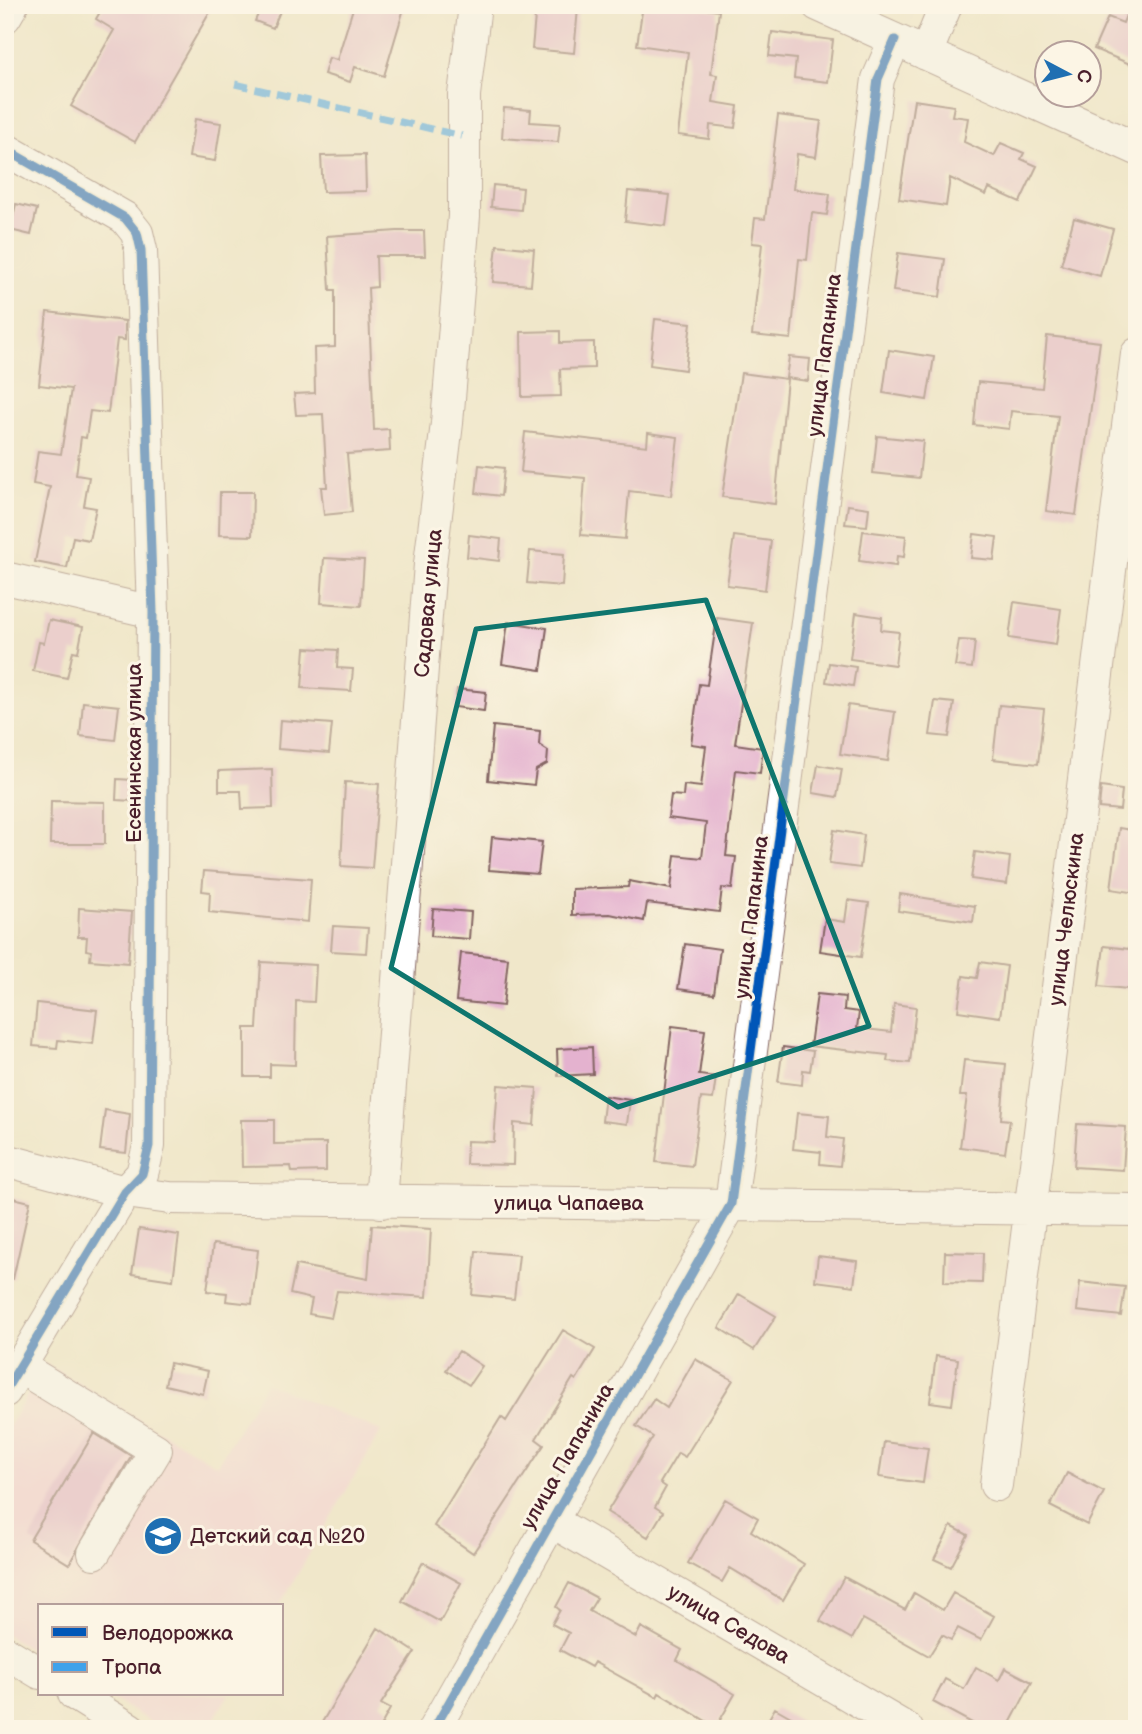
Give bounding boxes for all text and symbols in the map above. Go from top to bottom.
north arrow [1034,38,1104,108]
text: С [1071,68,1096,84]
street label: улица Папанина [802,271,847,438]
street label: Садовая улица [410,527,448,678]
street label: Есенинская улица [122,662,147,843]
street label: улица Челюскина [1043,830,1090,1007]
street label: улица Папанина [729,833,774,1000]
street label: улица Чапаева [494,1191,644,1216]
street label: улица Папанина [516,1378,620,1534]
school or university icon: Детский сад №20 [142,1515,184,1557]
place label: Детский сад №20 [190,1524,365,1549]
street label: улица Седова [663,1579,795,1670]
legend [38,1604,284,1696]
text: Велодорожка [102,1621,234,1646]
text: Тропа [102,1655,162,1680]

